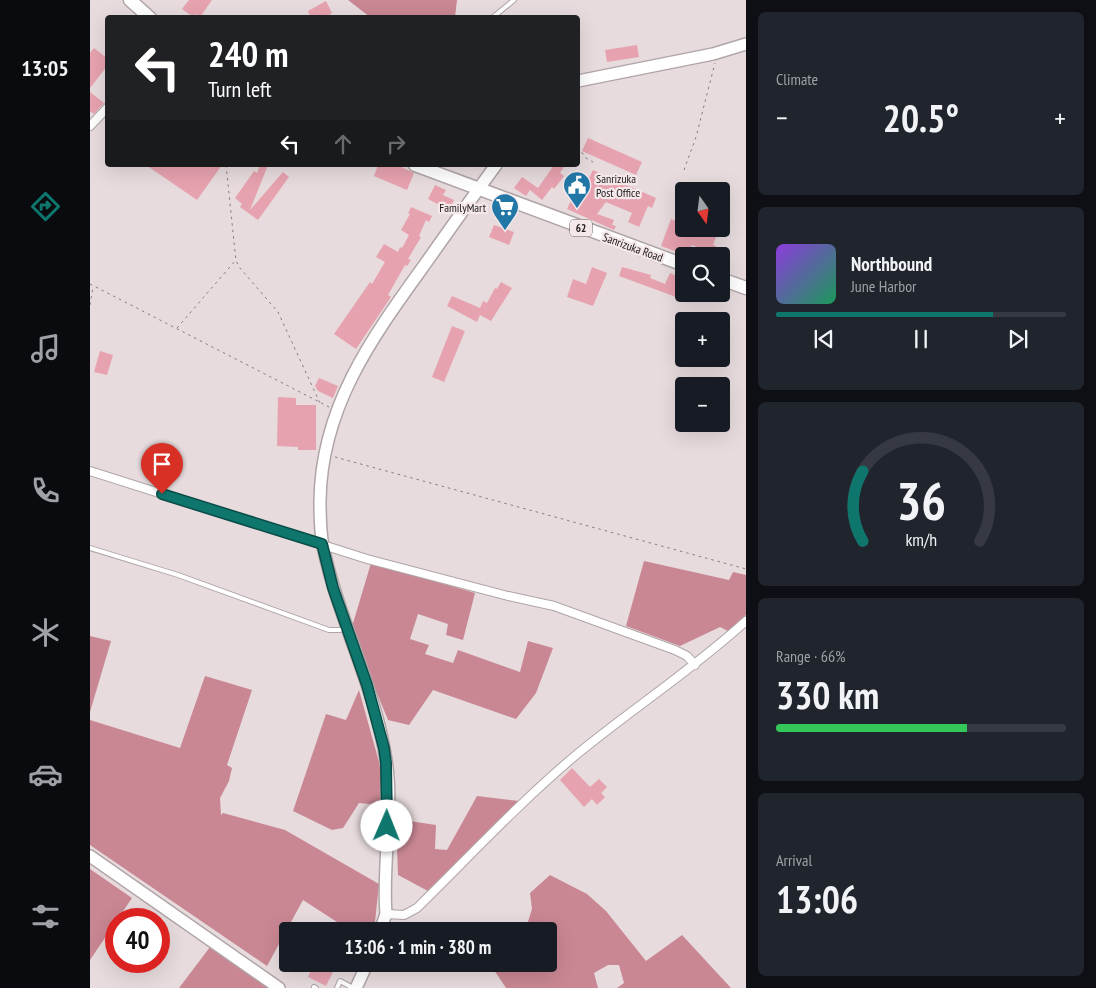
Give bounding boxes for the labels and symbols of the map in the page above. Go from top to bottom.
public building icon: Sanrizuka Post Office [562,170,592,209]
place label: Sanrizuka Post Office [596,171,640,200]
north arrow [675,182,730,238]
supermarket icon: FamilyMart [490,192,520,231]
place label: FamilyMart [439,200,487,215]
road number: 62 [570,220,592,237]
street label: Sanrizuka Road [601,229,665,265]
pin [141,443,183,494]
position arrow [360,799,412,851]
speed limit sign: 40 [105,908,170,973]

